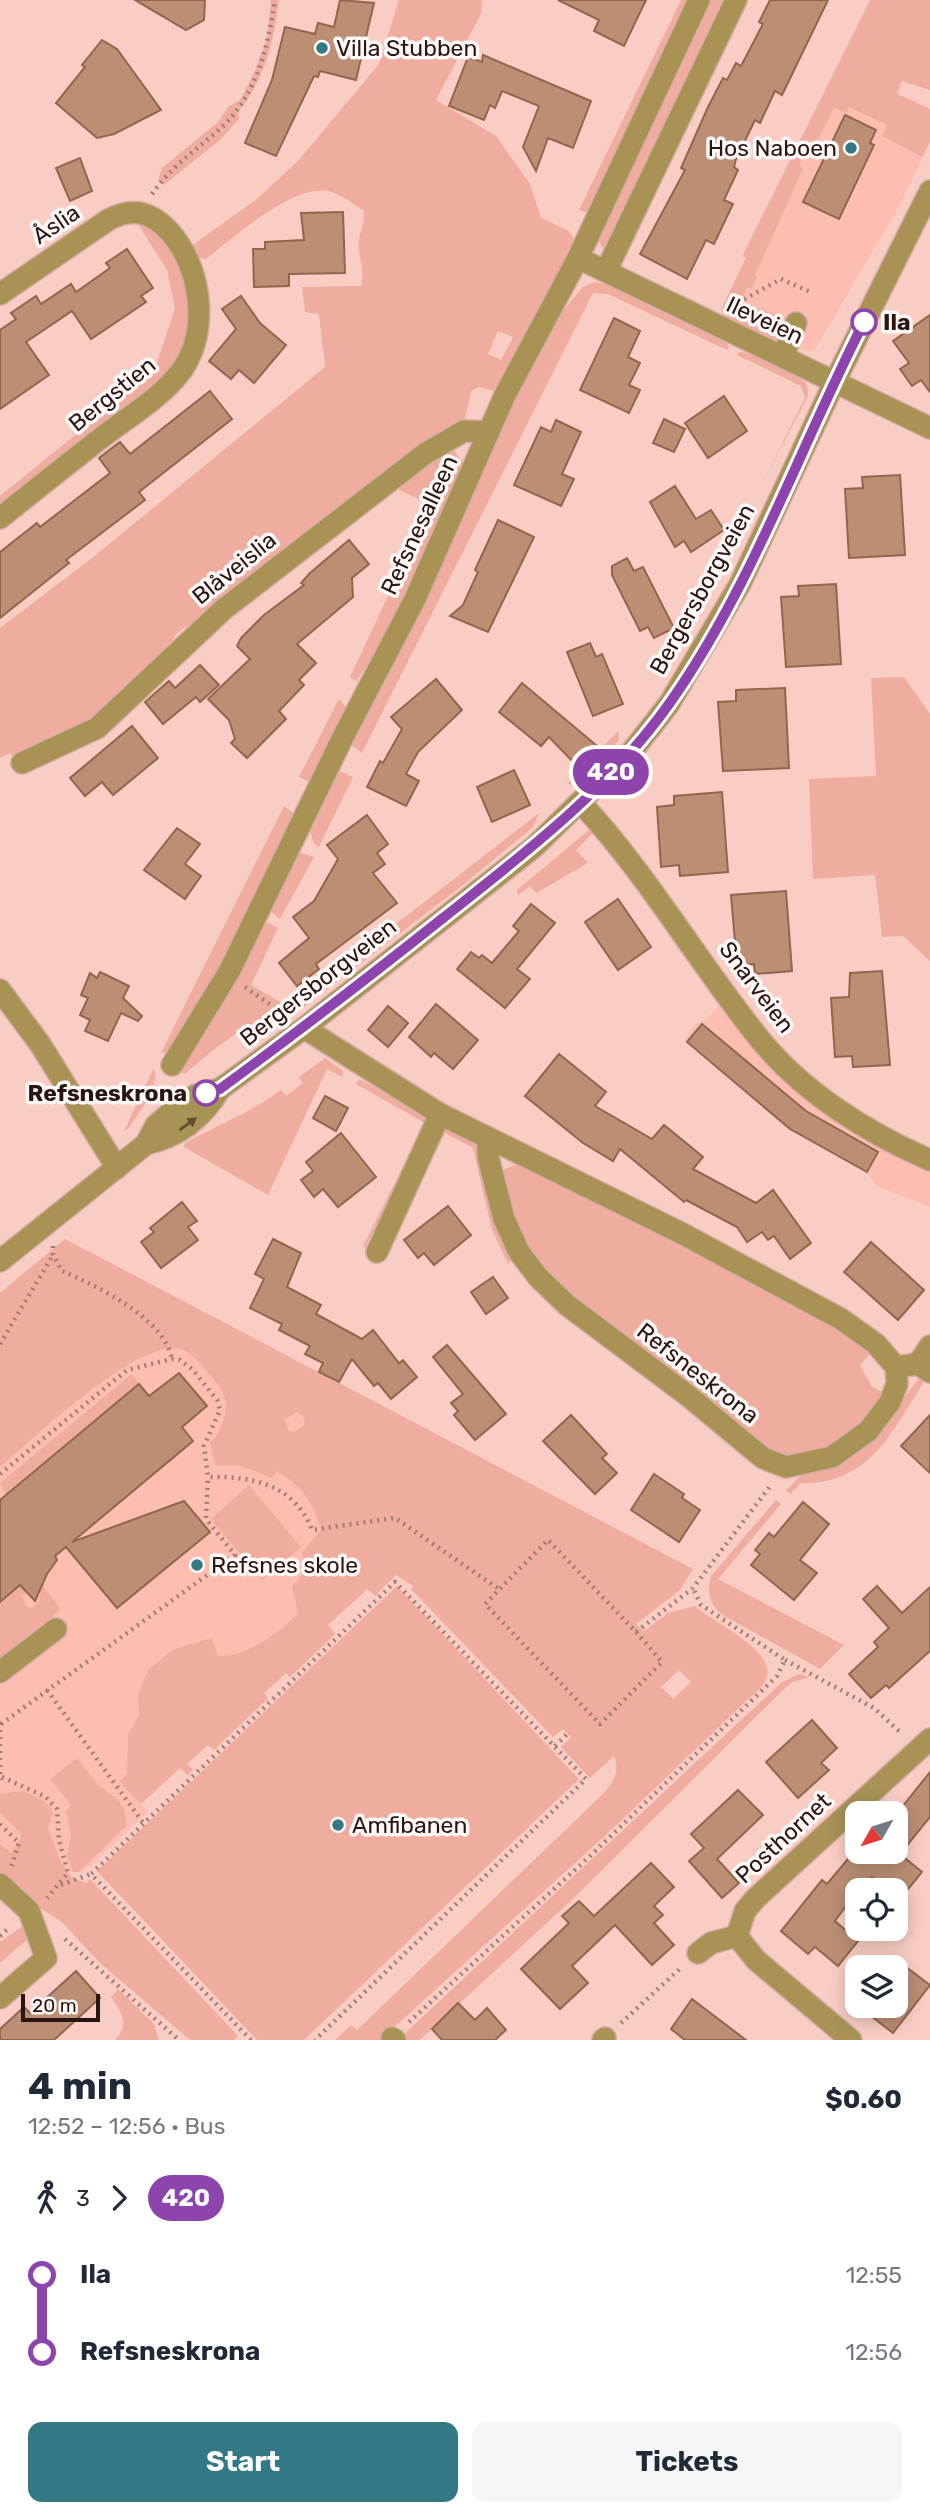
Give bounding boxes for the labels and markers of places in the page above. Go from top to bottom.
place label: Villa Stubben [336,34,477,62]
marker: Villa Stubben [314,40,330,56]
place label: Hos Naboen [708,134,837,162]
marker: Hos Naboen [843,140,859,156]
place label: Ila [883,308,911,336]
marker: Ila [851,309,877,335]
place label: Refsneskrona [27,1079,187,1107]
marker: Refsneskrona [193,1080,219,1106]
place label: Refsnes skole [211,1551,358,1579]
marker: Refsnes skole [189,1557,205,1573]
place label: Amfibanen [352,1811,467,1839]
marker: Amfibanen [330,1817,346,1833]

